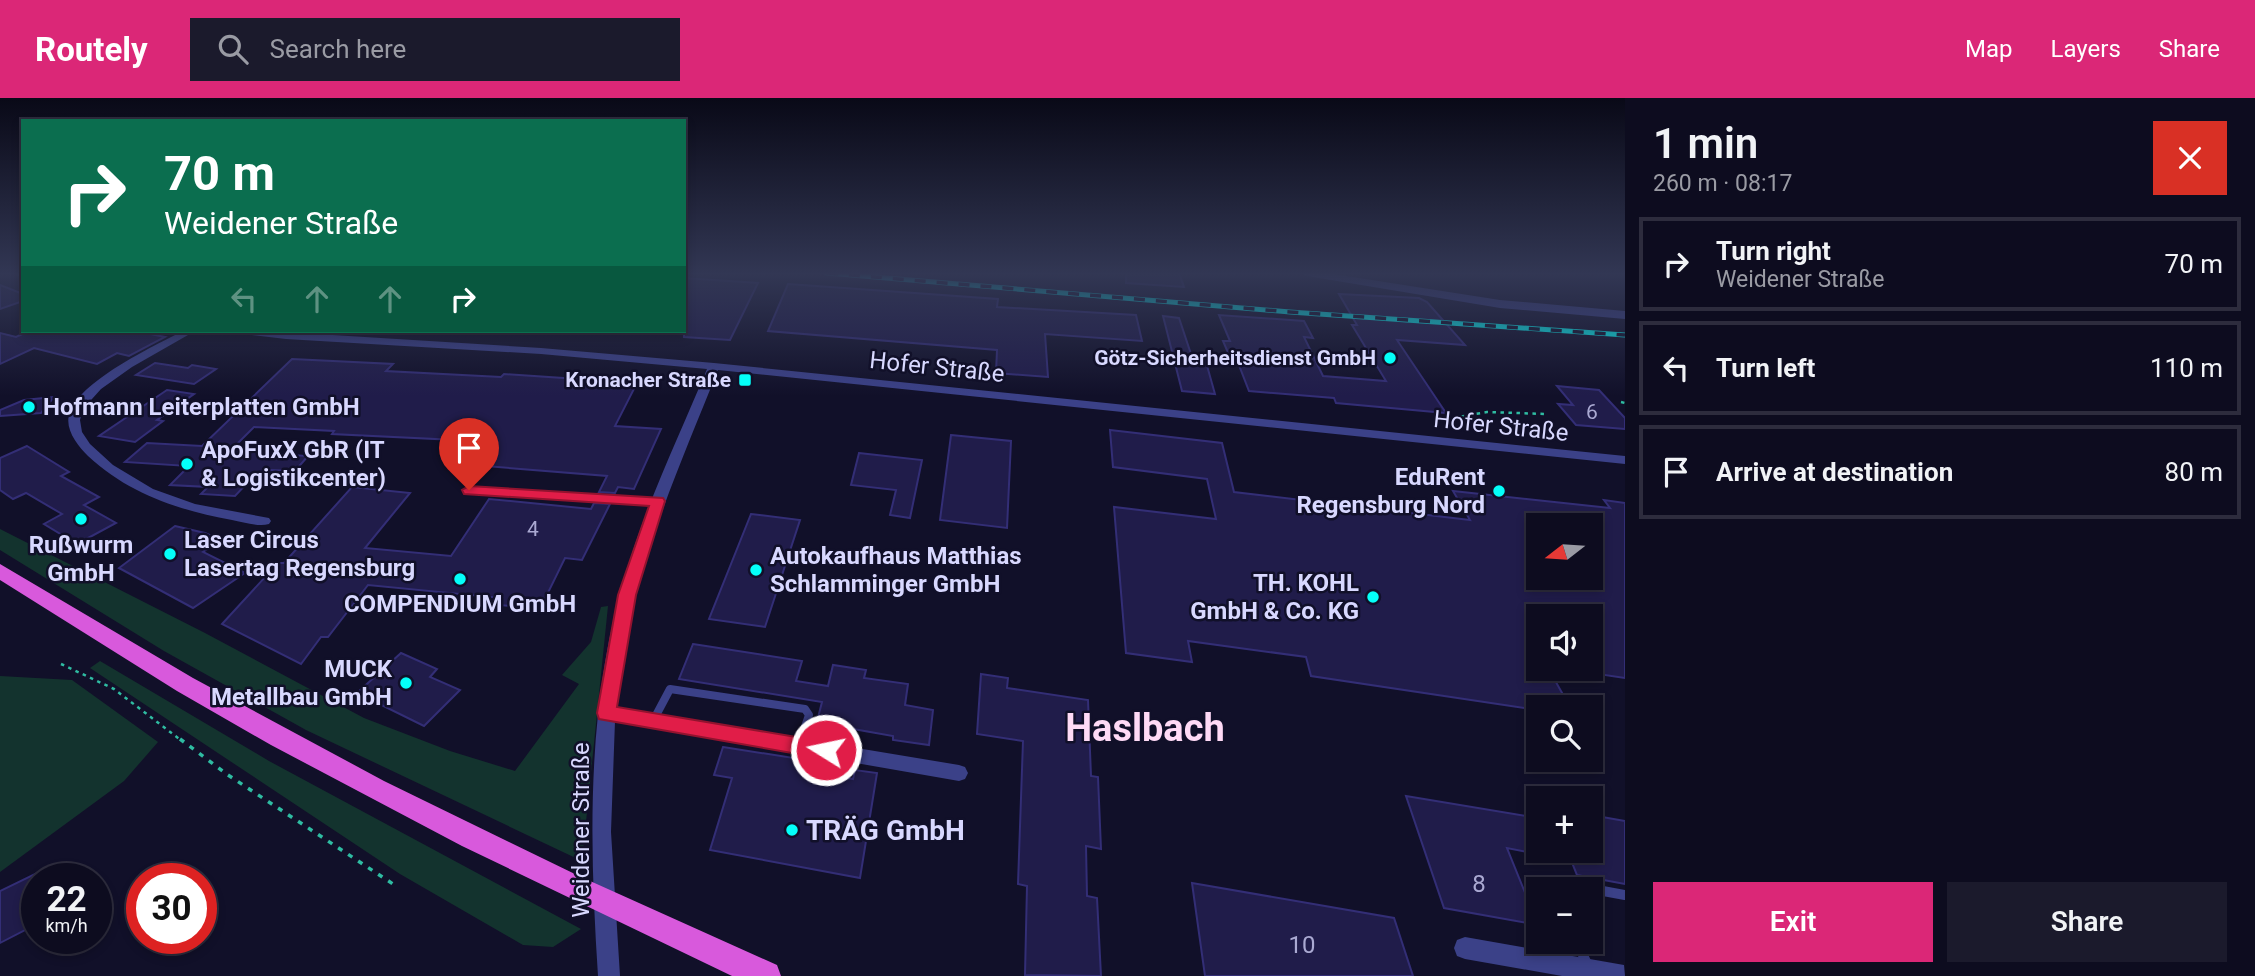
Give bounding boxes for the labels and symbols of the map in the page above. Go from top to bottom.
street label: Hofer Straße [868,346,1006,388]
place label: Götz-Sicherheitsdienst GmbH [1094,346,1376,370]
marker: Götz-Sicherheitsdienst GmbH [1382,350,1398,366]
place label: Kronacher Straße [565,368,731,392]
marker: Kronacher Straße [737,372,753,388]
place label: Hofmann Leiterplatten GmbH [43,393,360,421]
marker: Hofmann Leiterplatten GmbH [21,399,37,415]
house number: 6 [1586,400,1598,424]
street label: Hofer Straße [1432,405,1570,447]
pin [439,418,499,490]
place label: ApoFuxX GbR (IT & Logistikcenter) [201,436,386,492]
marker: ApoFuxX GbR (IT & Logistikcenter) [179,456,195,472]
place label: EduRent Regensburg Nord [1296,463,1485,519]
marker: EduRent Regensburg Nord [1491,483,1507,499]
marker: Rußwurm GmbH [73,511,89,527]
north arrow [1526,513,1603,590]
house number: 4 [527,517,539,541]
place label: Laser Circus Lasertag Regensburg [184,526,415,582]
place label: Rußwurm GmbH [29,531,133,587]
place label: Autokaufhaus Matthias Schlamminger GmbH [770,542,1022,598]
marker: Laser Circus Lasertag Regensburg [162,546,178,562]
marker: Autokaufhaus Matthias Schlamminger GmbH [748,562,764,578]
place label: TH. KOHL GmbH & Co. KG [1190,569,1359,625]
marker: COMPENDIUM GmbH [452,571,468,587]
marker: TH. KOHL GmbH & Co. KG [1365,589,1381,605]
place label: COMPENDIUM GmbH [344,590,576,618]
place label: MUCK Metallbau GmbH [211,655,393,711]
marker: MUCK Metallbau GmbH [398,675,414,691]
district label: Haslbach [1065,706,1225,750]
position arrow [789,713,863,787]
street label: Weidener Straße [567,742,595,918]
place label: TRÄG GmbH [806,814,965,847]
marker: TRÄG GmbH [784,822,800,838]
speed limit sign: 30 [126,863,217,954]
house number: 8 [1472,870,1486,898]
house number: 10 [1289,931,1315,959]

